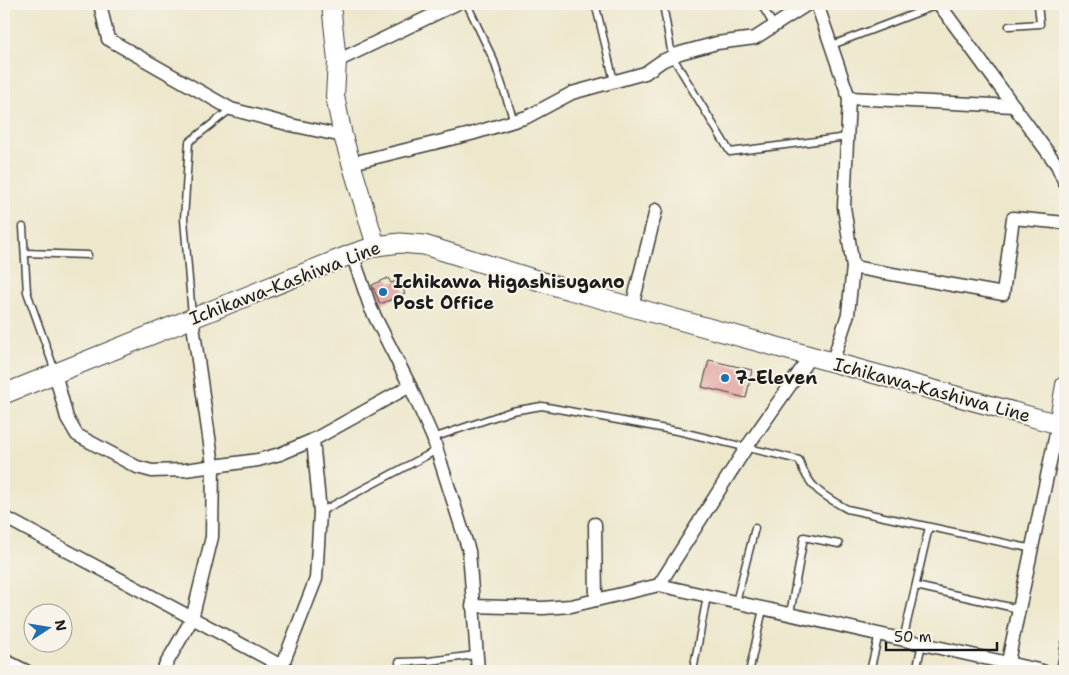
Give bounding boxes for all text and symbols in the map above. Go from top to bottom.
street label: Ichikawa-Kashiwa Line [186,235,384,331]
place label: Ichikawa Higashisugano Post Office [393,270,625,315]
marker: Ichikawa Higashisugano Post Office [377,286,389,298]
street label: Ichikawa-Kashiwa Line [831,352,1033,428]
place label: 7-Eleven [735,366,817,390]
marker: 7-Eleven [719,372,731,384]
north arrow [22,602,72,652]
text: N [51,618,71,633]
scale bar [886,620,998,652]
text: 50 m [894,627,932,647]

